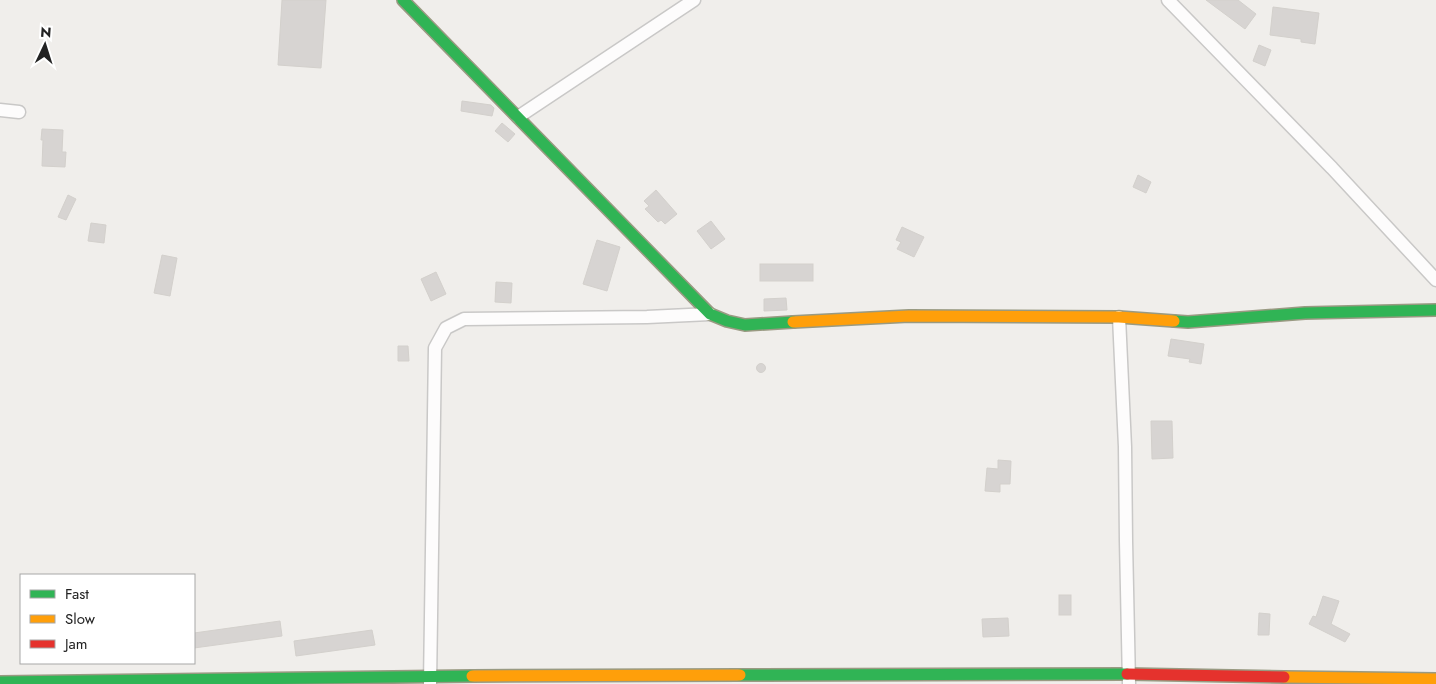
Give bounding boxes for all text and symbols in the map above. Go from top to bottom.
north arrow [20,20,70,70]
text: N [40,22,52,42]
legend [20,574,195,664]
text: Fast [65,583,89,605]
text: Slow [65,608,96,630]
text: Jam [63,633,88,655]

